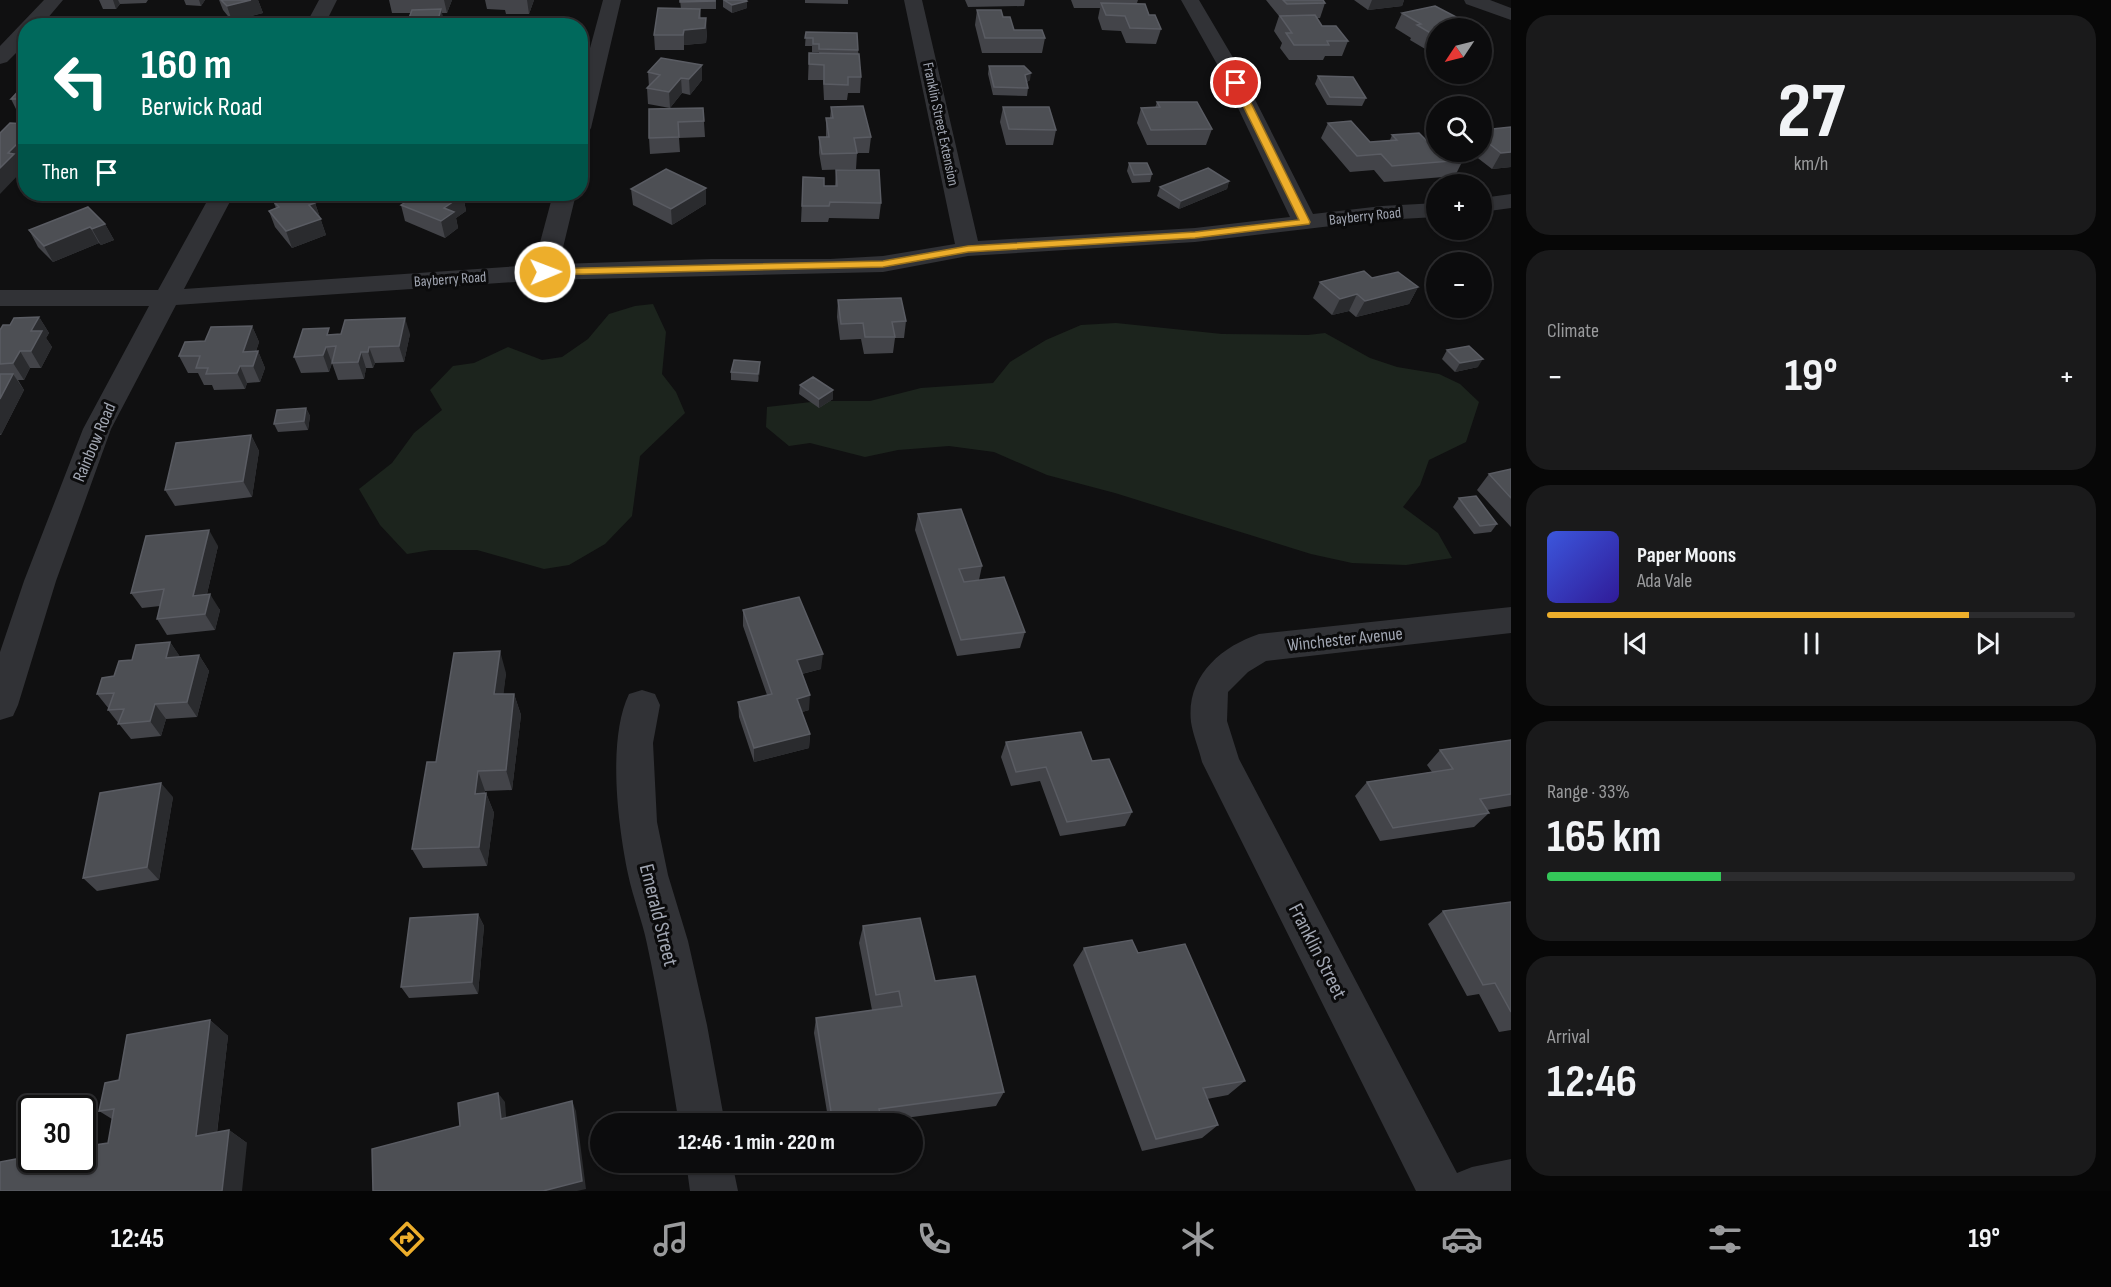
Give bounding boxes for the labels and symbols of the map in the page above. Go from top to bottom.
north arrow [1426,18,1492,84]
pin [1210,57,1261,108]
street label: Franklin Street Extension [918,61,963,188]
street label: Bayberry Road [1328,203,1402,230]
position arrow [513,240,577,304]
street label: Bayberry Road [413,267,487,291]
street label: Rainbow Road [68,399,121,485]
street label: Winchester Avenue [1286,623,1404,656]
street label: Emerald Street [634,861,683,969]
street label: Franklin Street [1283,899,1352,1003]
speed limit sign: 30 [18,1095,96,1173]

